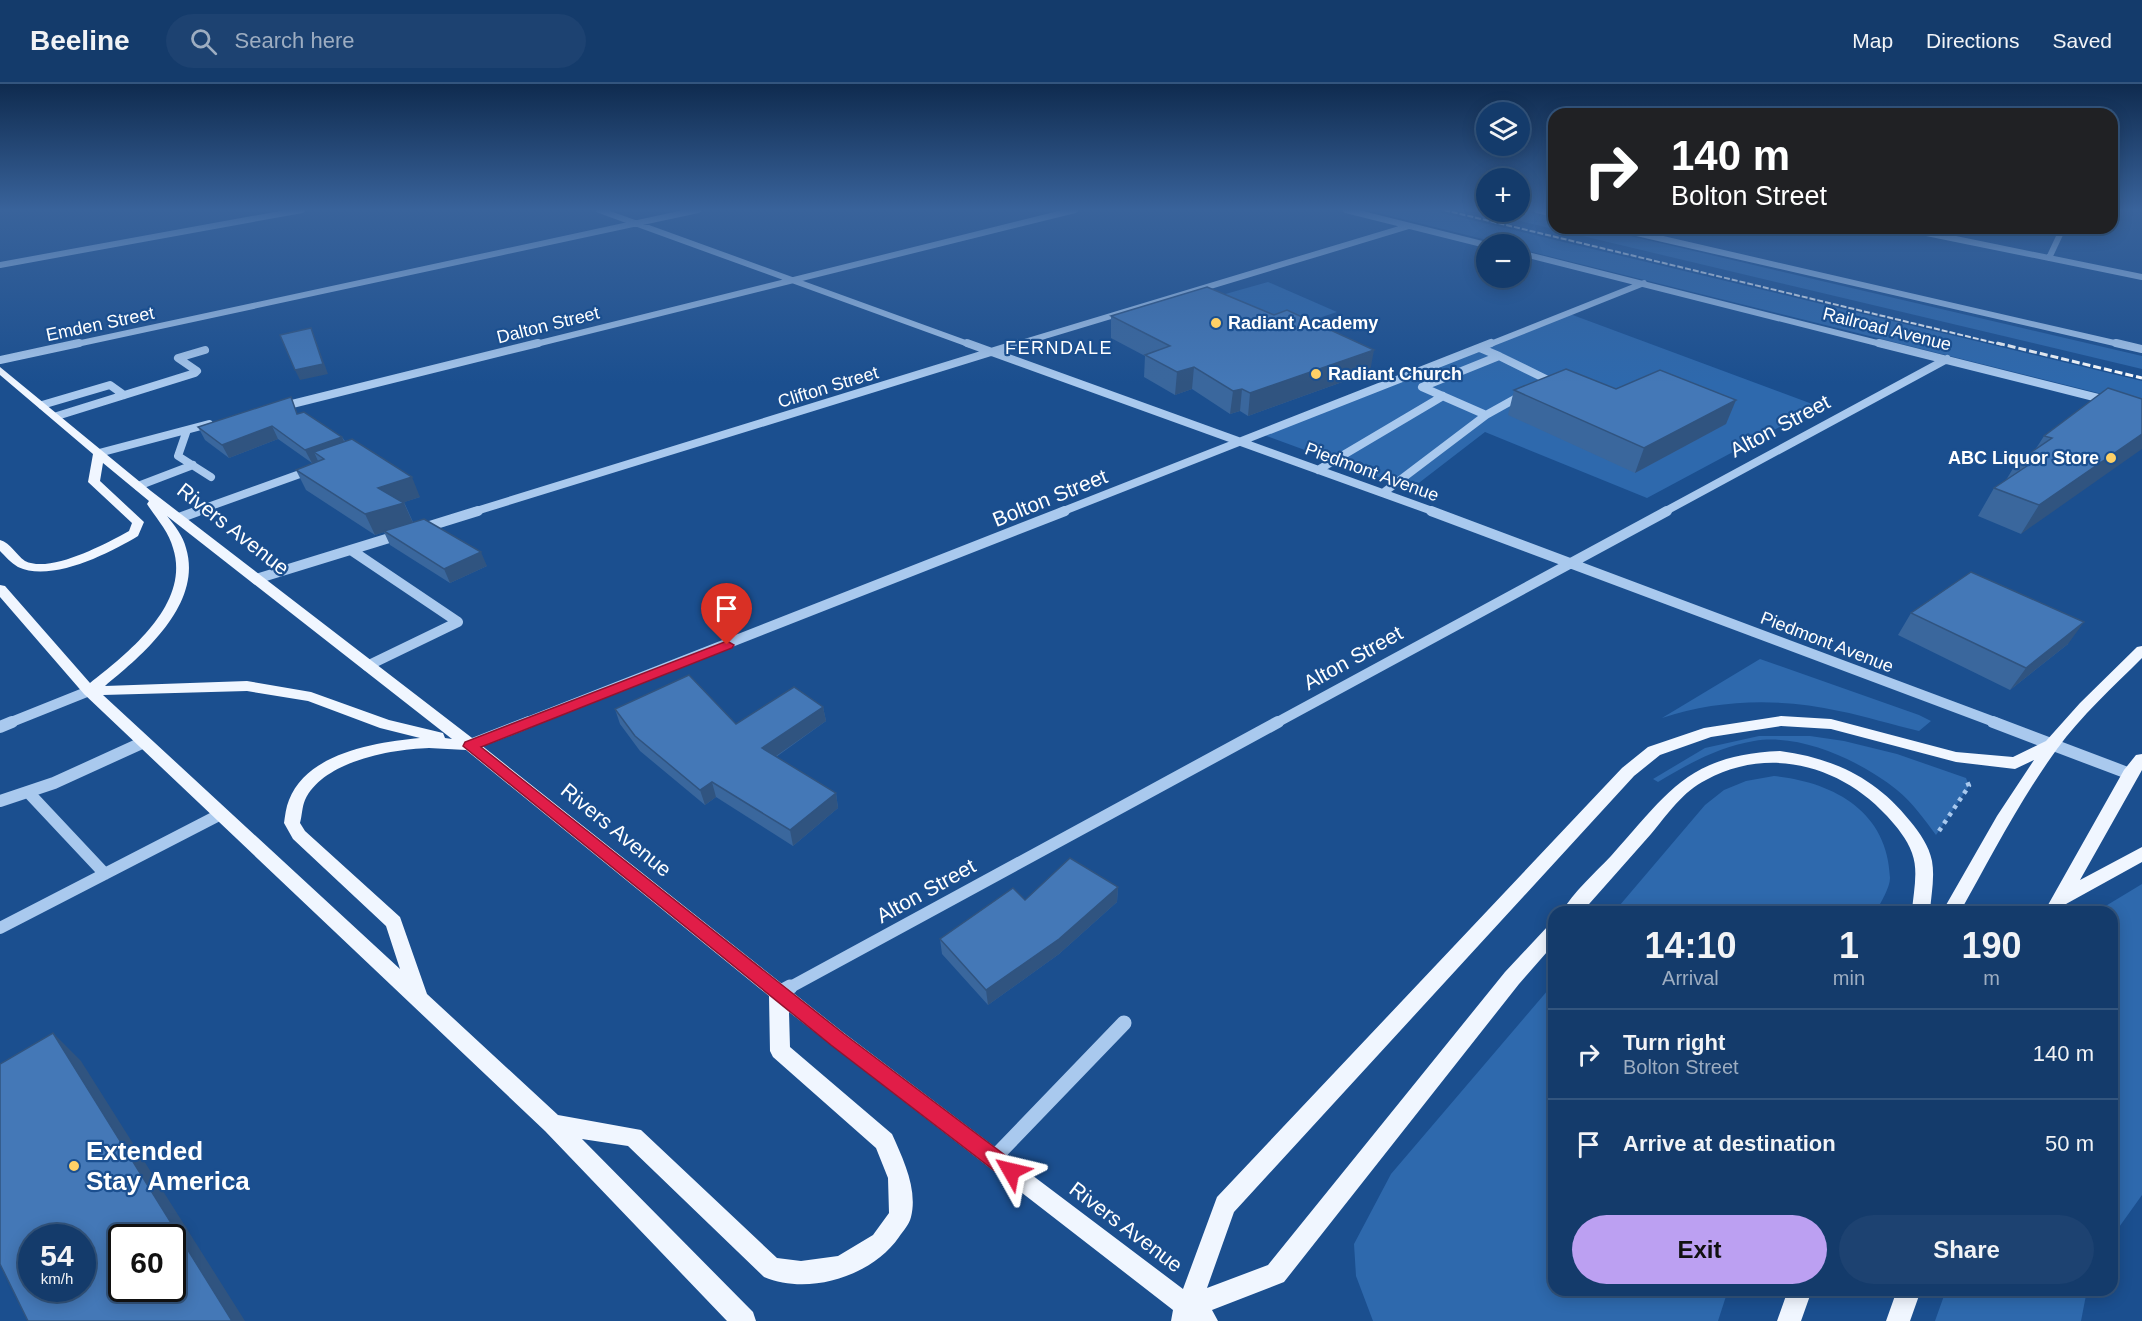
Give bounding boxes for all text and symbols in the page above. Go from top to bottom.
search box [166,14,586,68]
text: Beeline [30,25,130,56]
icon: search [187,25,220,58]
text: Search here [235,28,354,53]
text: Map [1852,29,1893,52]
text: Directions [1926,29,2019,52]
text: Saved [2052,29,2112,52]
map controls [1476,102,1530,288]
button: layers [1476,102,1530,156]
icon: right [1572,132,1650,210]
text: 140 m [1671,132,1790,179]
button: + [1476,168,1530,222]
text: Bolton Street [1671,181,1827,211]
button: − [1476,234,1530,288]
street label: Emden Street [44,303,156,345]
street label: Dalton Street [495,303,601,347]
street label: Railroad Avenue [1821,303,1953,355]
place label: Radiant Academy [1228,313,1378,333]
marker: Radiant Academy [1209,316,1223,330]
district label: FERNDALE [1005,338,1113,358]
street label: Clifton Street [775,362,881,412]
place label: Radiant Church [1328,364,1462,384]
marker: Radiant Church [1309,367,1323,381]
street label: Alton Street [1726,390,1834,461]
street label: Piedmont Avenue [1302,439,1442,505]
place label: ABC Liquor Store [1948,448,2099,468]
marker: ABC Liquor Store [2104,451,2118,465]
street label: Bolton Street [989,464,1111,531]
street label: Rivers Avenue [173,478,294,579]
pin [701,583,752,645]
icon: arrive [710,592,743,625]
street label: Piedmont Avenue [1758,607,1896,677]
street label: Alton Street [1299,621,1406,694]
street label: Rivers Avenue [557,778,676,881]
street label: Alton Street [872,854,979,927]
text: 14:10 [1644,925,1736,966]
text: 1 [1839,925,1859,966]
text: 190 [1961,925,2022,966]
text: Arrival [1662,967,1719,989]
text: min [1833,967,1865,989]
text: m [1983,967,2000,989]
text: Turn right [1623,1030,1725,1055]
icon: right [1572,1038,1605,1071]
text: 140 m [2033,1041,2094,1066]
text: Bolton Street [1623,1056,1739,1078]
icon: arrive [1572,1128,1605,1161]
text: Arrive at destination [1623,1131,1836,1156]
text: 50 m [2045,1131,2094,1156]
place label: Extended Stay America [86,1136,250,1196]
position arrow [979,1139,1043,1203]
marker: Extended Stay America [67,1159,81,1173]
street label: Rivers Avenue [1065,1177,1187,1276]
button: Exit [1572,1215,1827,1284]
button: Share [1839,1215,2094,1284]
speed limit sign: 60 [108,1224,186,1302]
text: 54 [40,1239,74,1272]
text: km/h [41,1270,73,1287]

